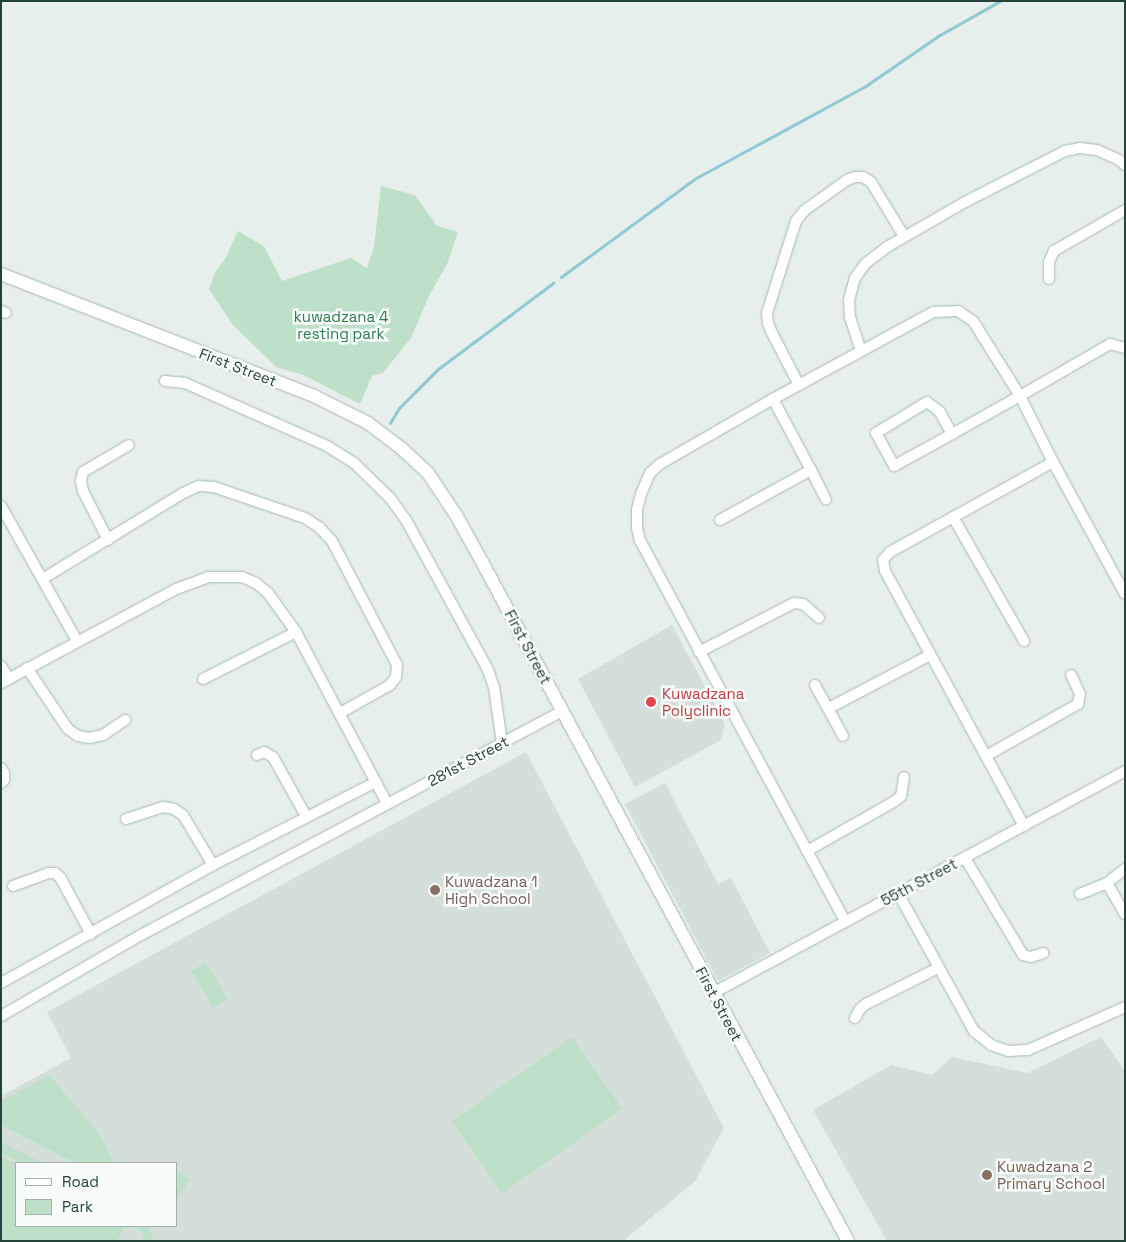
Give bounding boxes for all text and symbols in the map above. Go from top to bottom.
park label: kuwadzana 4 resting park [294,307,388,342]
street label: First Street [197,344,279,390]
street label: First Street [501,607,555,687]
place label: Kuwadzana Polyclinic [662,684,744,719]
marker: Kuwadzana Polyclinic [644,695,658,709]
street label: 281st Street [424,732,512,790]
street label: 55th Street [878,854,960,910]
place label: Kuwadzana 1 High School [445,872,537,907]
marker: Kuwadzana 1 High School [429,884,441,896]
street label: First Street [692,964,746,1044]
place label: Kuwadzana 2 Primary School [997,1157,1105,1192]
legend [15,1162,178,1227]
marker: Kuwadzana 2 Primary School [981,1169,993,1181]
text: Road [62,1172,99,1191]
text: Park [62,1197,93,1216]

